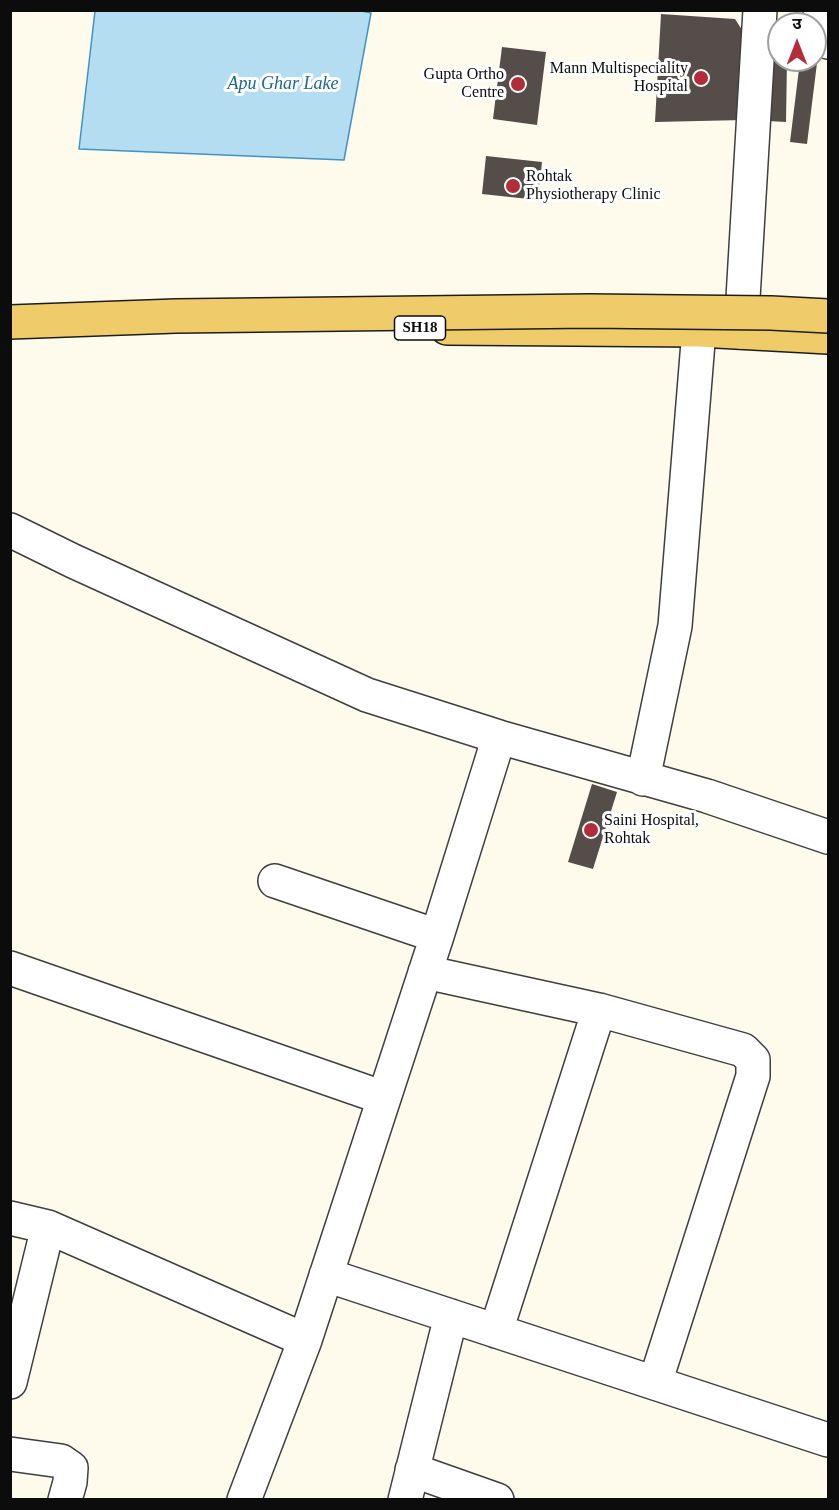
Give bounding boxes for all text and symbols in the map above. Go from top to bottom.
north arrow [767,12,827,72]
text: उ [792,15,802,36]
place label: Mann Multispeciality Hospital [533,59,688,97]
place label: Gupta Ortho Centre [409,65,504,103]
marker: Mann Multispeciality Hospital [692,69,710,87]
water label: Apu Ghar Lake [221,73,345,95]
marker: Gupta Ortho Centre [509,75,527,93]
place label: Rohtak Physiotherapy Clinic [526,167,677,205]
marker: Rohtak Physiotherapy Clinic [504,177,522,195]
road number: SH18 [394,316,446,340]
place label: Saini Hospital, Rohtak [604,811,710,849]
marker: Saini Hospital, Rohtak [582,821,600,839]

